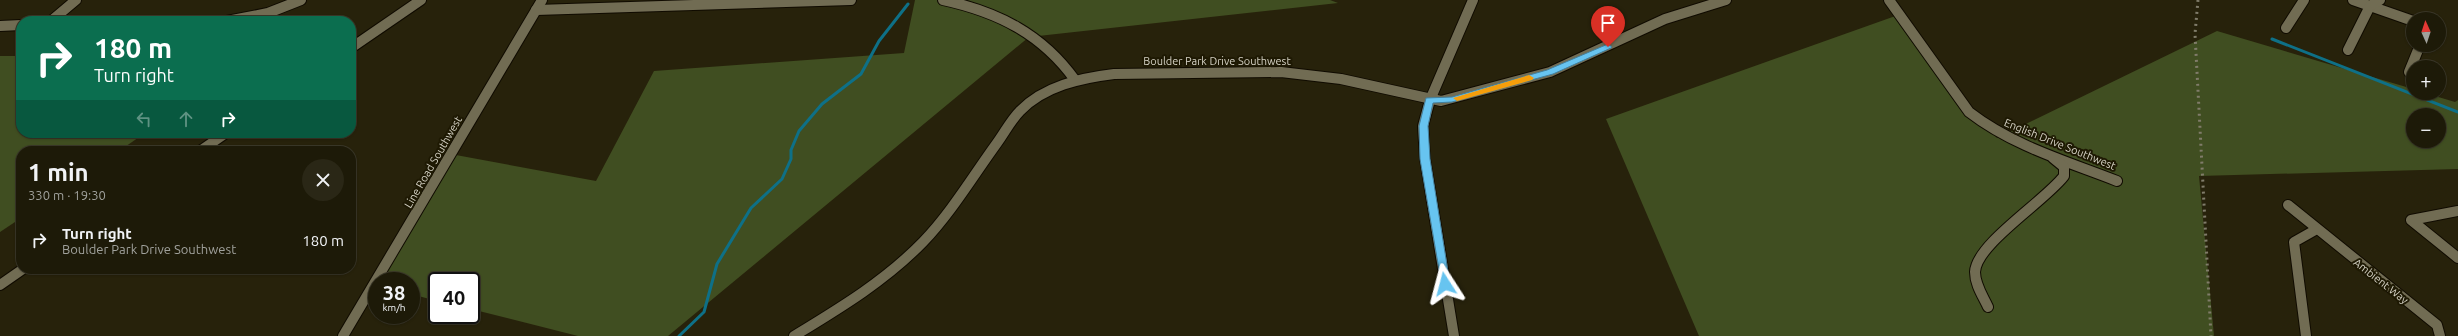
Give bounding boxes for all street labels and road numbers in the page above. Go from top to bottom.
street label: Boulder Park Drive Southwest [1143,55,1291,67]
street label: Line Road Southwest [402,113,464,210]
street label: English Drive Southwest [2002,116,2118,172]
street label: Ambient Way [2351,256,2411,306]

